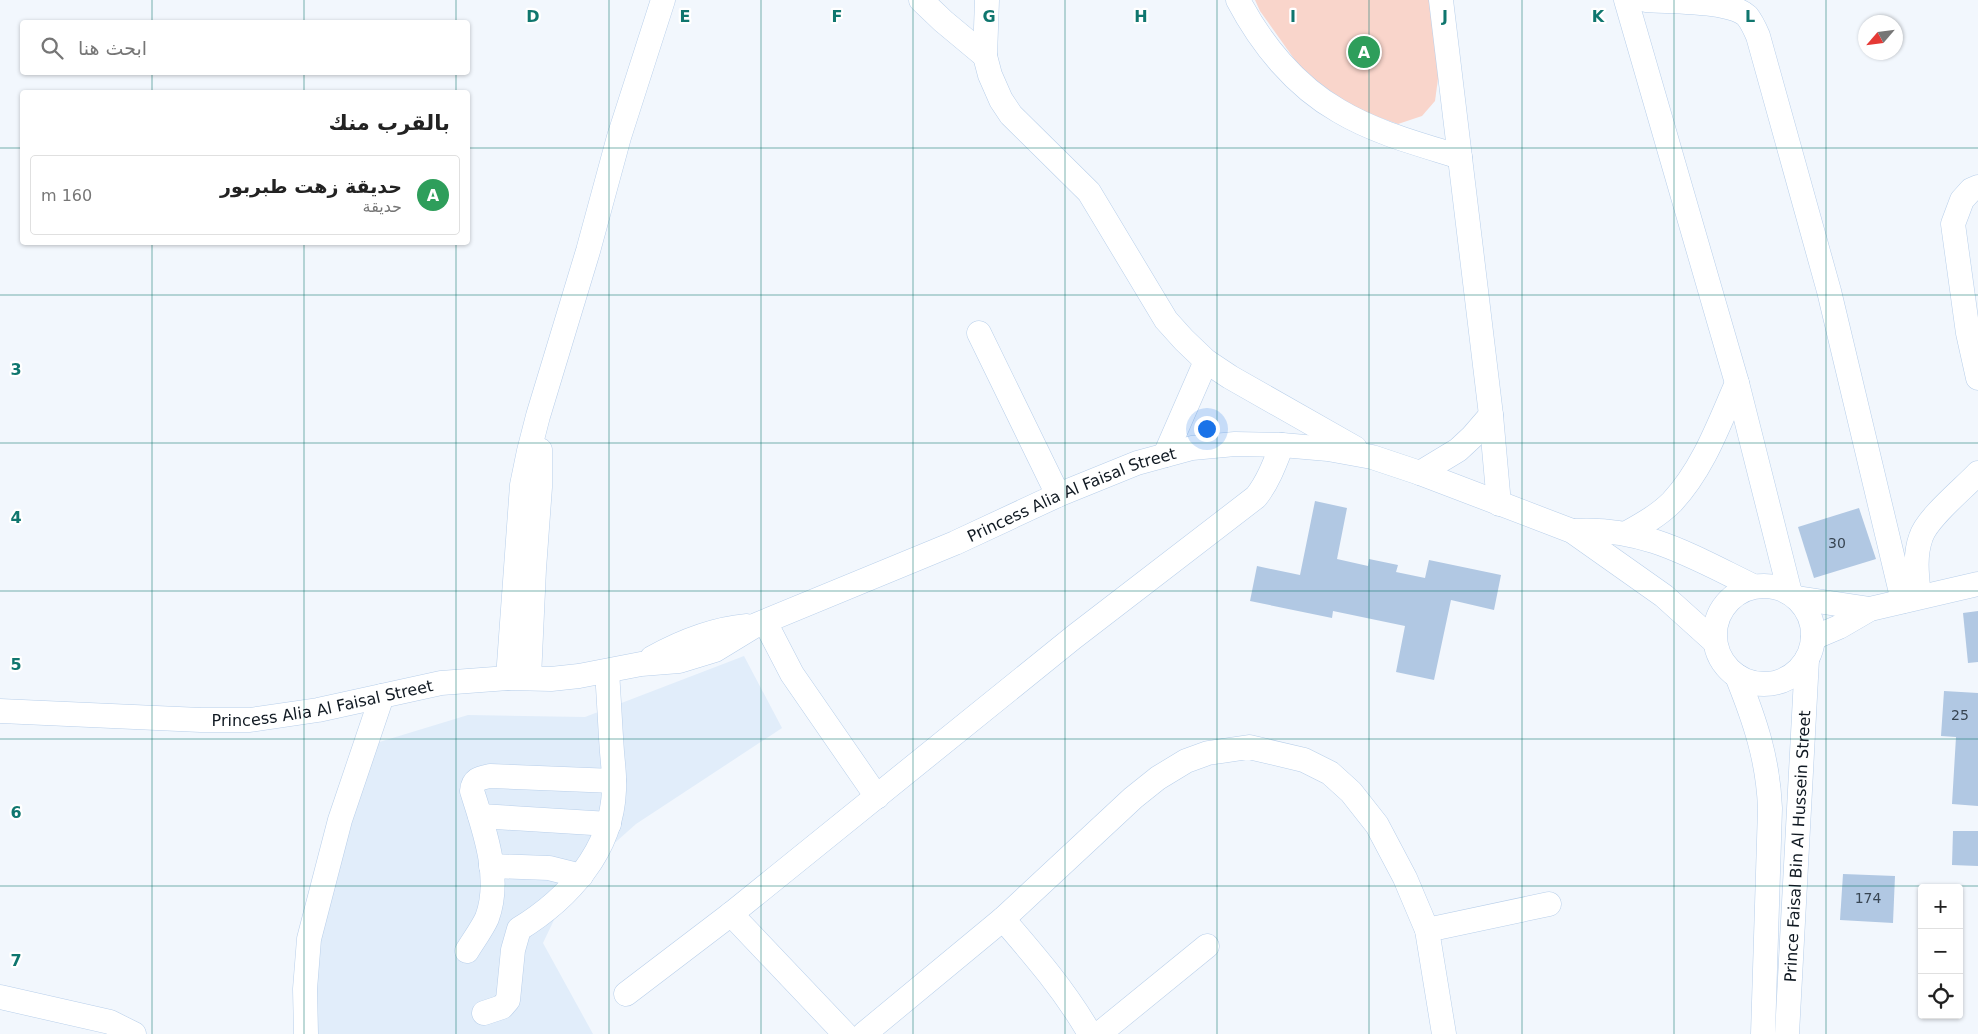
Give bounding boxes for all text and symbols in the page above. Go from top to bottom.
text: D [526,7,540,26]
text: E [680,7,690,26]
text: F [832,7,842,26]
text: G [982,7,996,26]
text: H [1134,7,1148,26]
text: I [1290,7,1296,26]
text: J [1441,7,1448,26]
text: K [1592,7,1605,26]
text: L [1745,7,1755,26]
north arrow [1858,15,1903,60]
search box [20,20,470,75]
pin: A [1348,33,1380,71]
icon: search [38,34,66,62]
text: ابحث هنا [78,37,147,59]
text: بالقرب منك [329,111,450,135]
text: حديقة زهت طبربور [220,175,402,197]
text: 160 m [41,186,92,205]
text: A [427,186,439,205]
text: حديقة [363,197,402,216]
text: 3 [10,360,22,379]
your location [1194,416,1220,442]
street label: Princess Alia Al Faisal Street [964,443,1178,546]
text: 4 [10,508,22,527]
house number: 30 [1828,535,1846,551]
text: 5 [10,655,22,674]
street label: Princess Alia Al Faisal Street [212,676,435,730]
house number: 25 [1951,707,1969,723]
street label: Prince Faisal Bin Al Hussein Street [1780,710,1814,983]
text: 6 [10,803,22,822]
map controls [1918,884,1963,1019]
button: + [1918,884,1963,929]
house number: 174 [1855,890,1881,906]
button: − [1918,929,1963,974]
text: 7 [10,951,22,970]
button: locate [1918,974,1963,1019]

